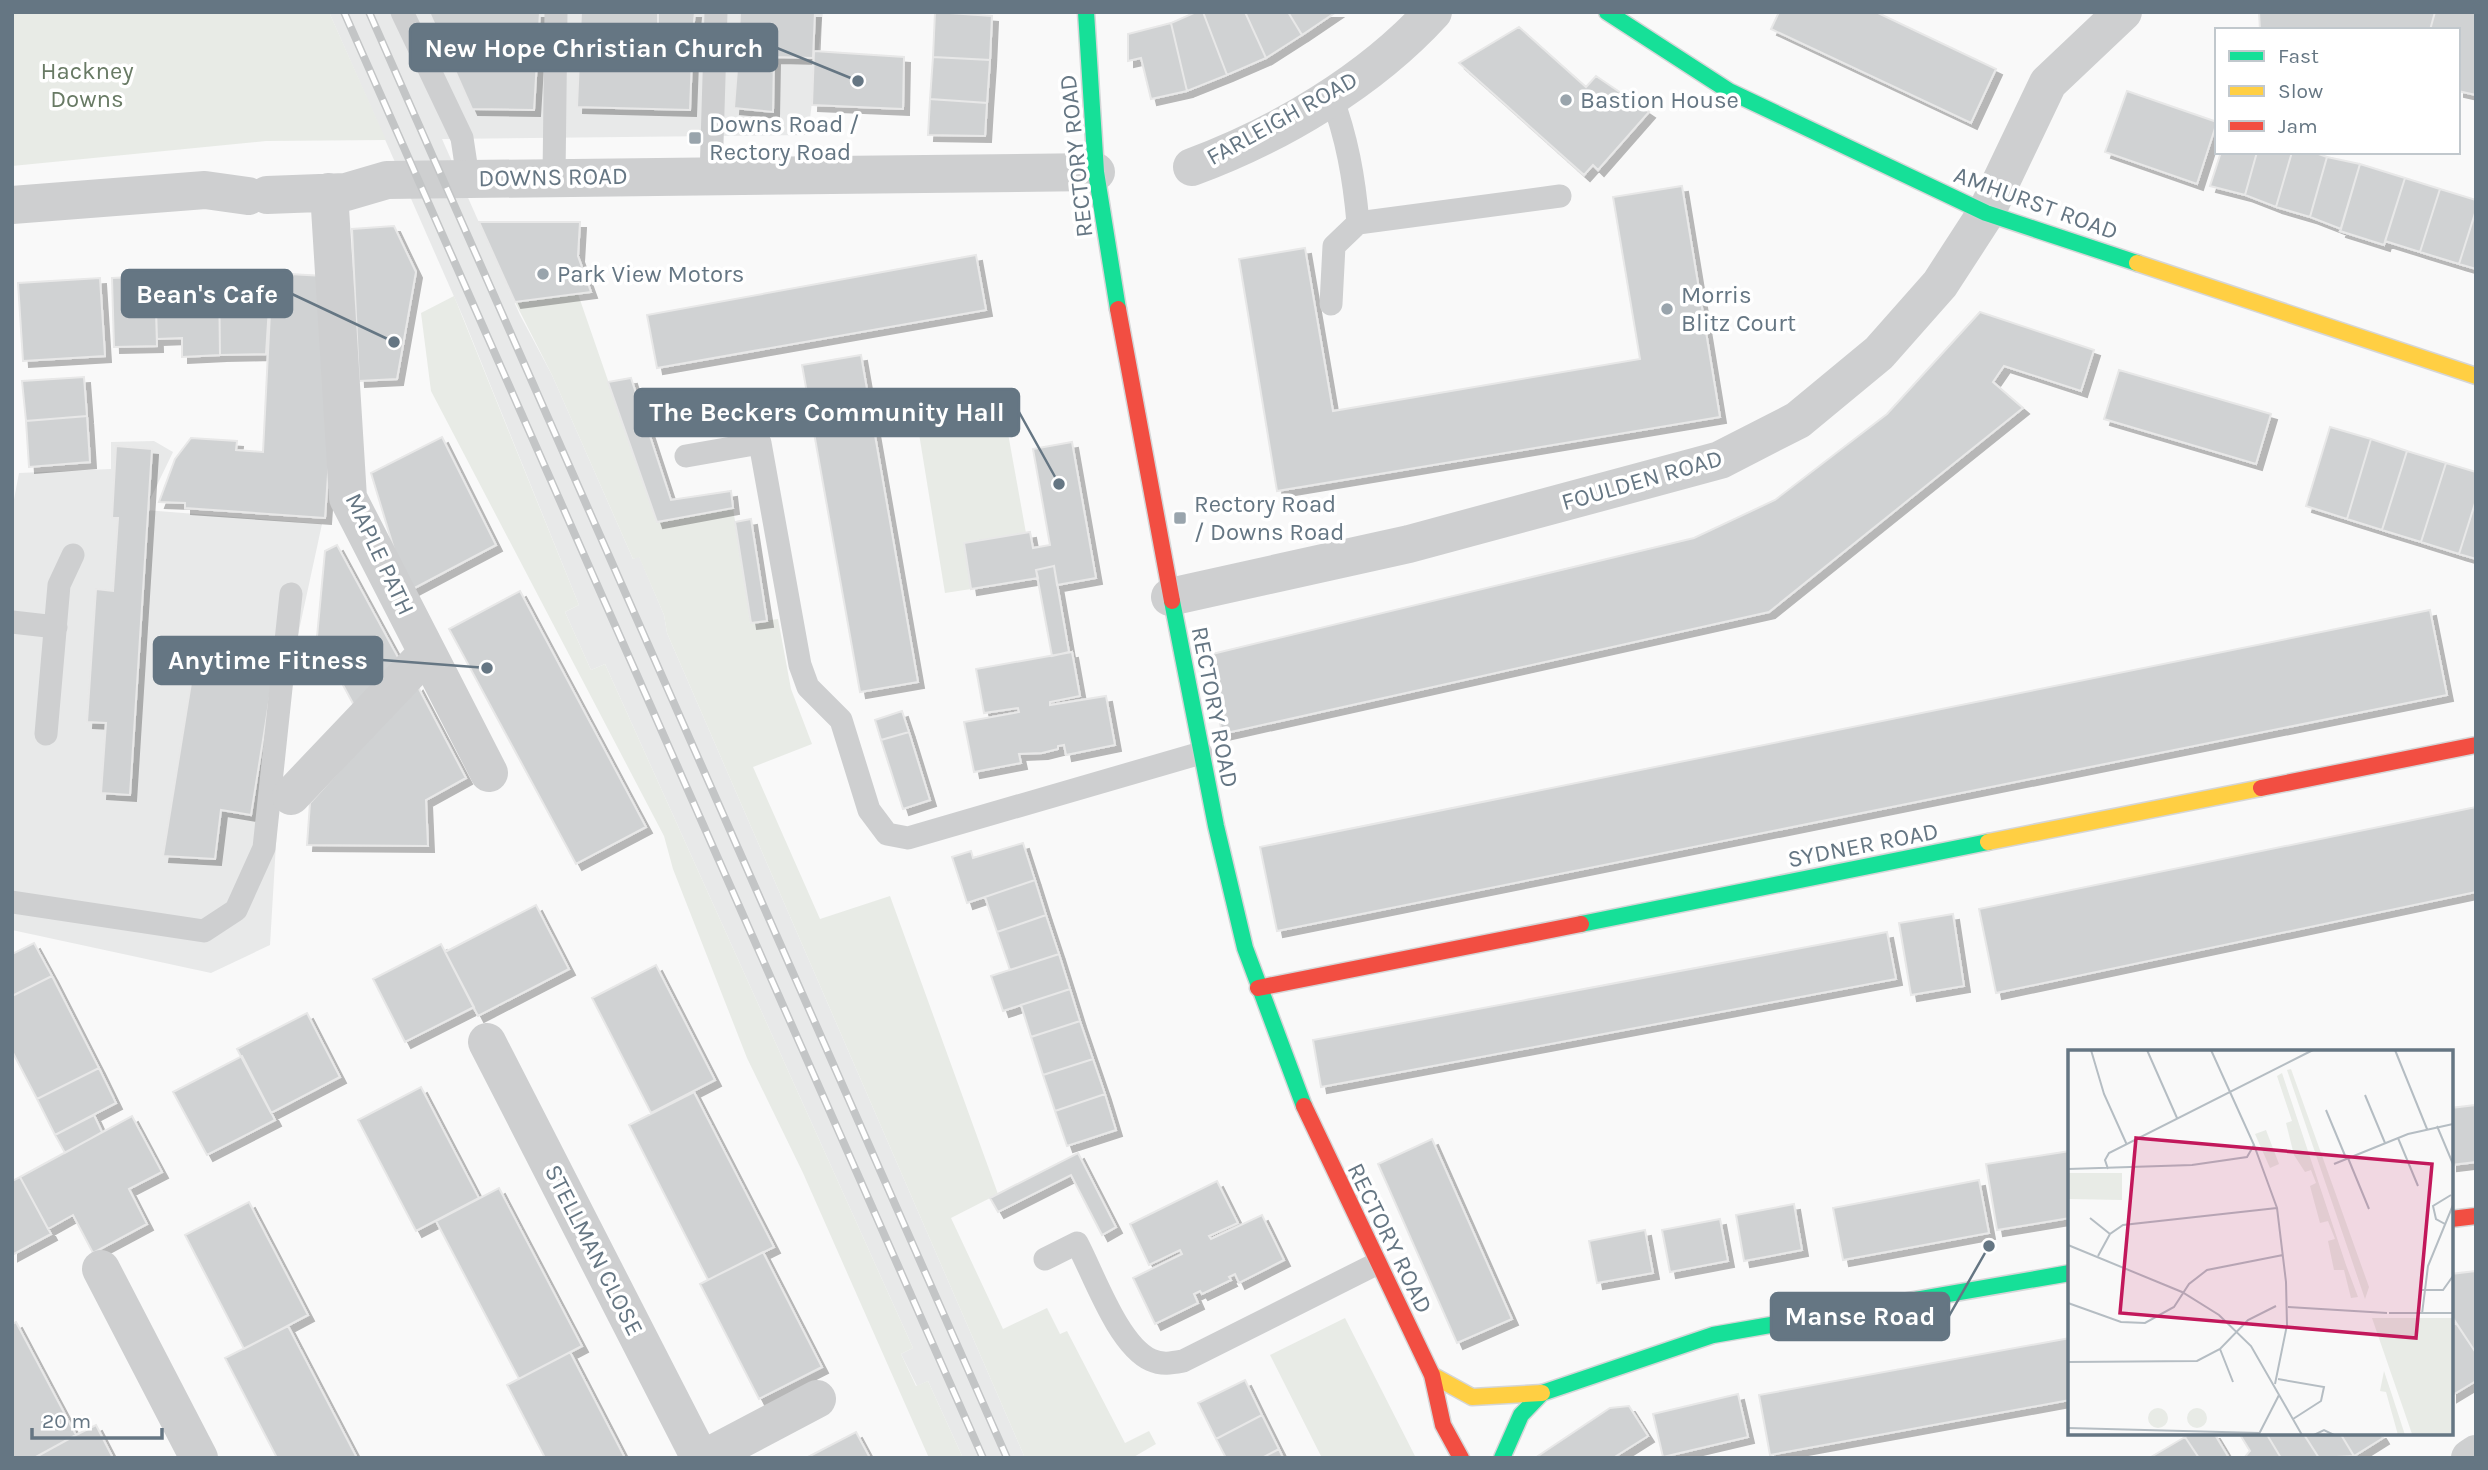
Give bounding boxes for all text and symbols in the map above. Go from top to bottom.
callout: New Hope Christian Church [410,24,777,71]
legend [2215,28,2460,154]
text: New Hope Christian Church [424,33,764,64]
text: Fast [2278,44,2319,68]
park label: Hackney Downs [40,57,134,113]
street label: FARLEIGH ROAD [1202,65,1362,171]
street label: RECTORY ROAD [1054,73,1098,239]
text: Slow [2278,79,2323,103]
place label: Bastion House [1580,86,1739,114]
marker: Bastion House [1558,92,1574,108]
place label: Downs Road / Rectory Road [709,110,859,166]
text: Jam [2278,114,2318,138]
marker: Downs Road / Rectory Road [687,130,703,146]
street label: AMHURST ROAD [1950,160,2122,246]
street label: DOWNS ROAD [478,162,628,192]
place label: Park View Motors [557,260,744,288]
marker: Park View Motors [535,266,551,282]
callout: Bean's Cafe [122,270,292,317]
text: Bean's Cafe [136,279,278,310]
place label: Morris Blitz Court [1681,281,1796,337]
marker: Morris Blitz Court [1659,301,1675,317]
callout: The Beckers Community Hall [635,389,1019,436]
text: The Beckers Community Hall [649,397,1005,428]
street label: FOULDEN ROAD [1558,444,1726,516]
street label: MAPLE PATH [340,489,420,619]
place label: Rectory Road / Downs Road [1194,490,1344,546]
marker: Rectory Road / Downs Road [1172,510,1188,526]
street label: RECTORY ROAD [1186,624,1244,790]
callout: Anytime Fitness [154,637,382,684]
text: Anytime Fitness [168,645,368,676]
street label: SYDNER ROAD [1785,817,1941,873]
inset map [2068,1050,2453,1435]
street label: RECTORY ROAD [1342,1158,1438,1318]
street label: STELLMAN CLOSE [539,1160,649,1340]
callout: Manse Road [1771,1293,1949,1340]
text: Manse Road [1785,1301,1935,1332]
scale bar [32,1396,161,1440]
text: 20 m [42,1409,91,1433]

